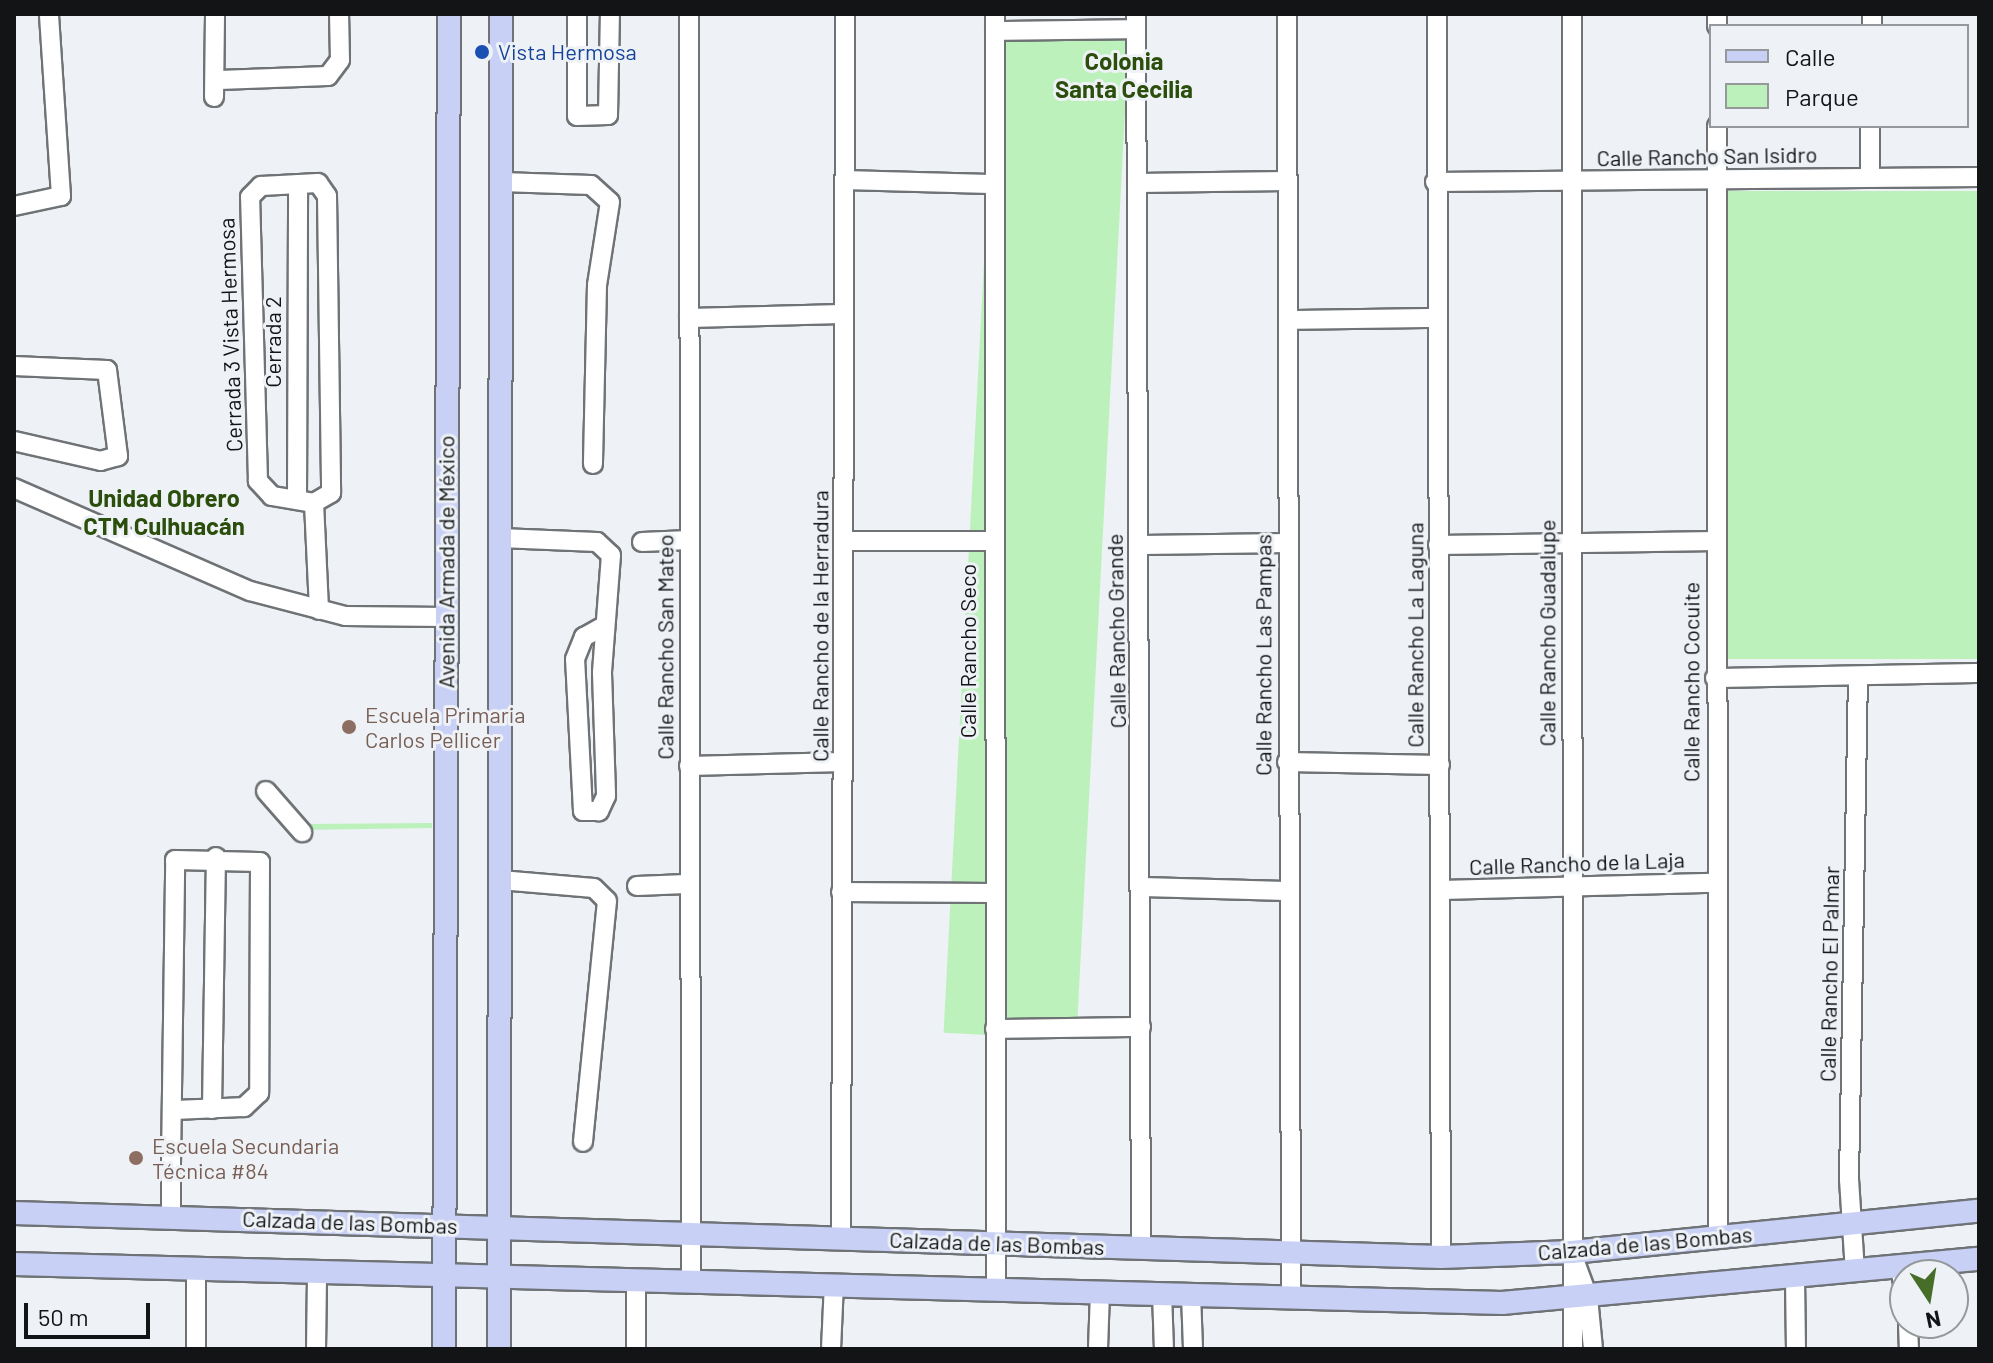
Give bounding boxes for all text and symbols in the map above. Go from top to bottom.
legend [1709,24,1969,128]
place label: Vista Hermosa [498,39,637,65]
text: Calle [1785,42,1836,71]
marker: Vista Hermosa [473,43,491,61]
district label: Colonia Santa Cecilia [1055,47,1193,103]
text: Parque [1785,82,1859,111]
street label: Calle Rancho San Isidro [1596,141,1818,171]
street label: Cerrada 3 Vista Hermosa [213,217,247,453]
street label: Cerrada 2 [260,296,286,388]
street label: Avenida Armada de México [433,436,459,688]
district label: Unidad Obrero CTM Culhuacán [83,484,245,540]
street label: Calle Rancho de la Herradura [807,490,833,762]
street label: Calle Rancho Guadalupe [1534,520,1560,746]
street label: Calle Rancho La Laguna [1402,522,1428,748]
street label: Calle Rancho Grande [1101,533,1131,729]
street label: Calle Rancho San Mateo [652,534,678,760]
street label: Calle Rancho Las Pampas [1250,534,1276,776]
street label: Calle Rancho Seco [955,564,981,738]
street label: Calle Rancho Cocuite [1678,582,1704,782]
place label: Escuela Primaria Carlos Pellicer [365,701,525,752]
marker: Escuela Primaria Carlos Pellicer [340,718,358,736]
street label: Calle Rancho de la Laja [1469,846,1685,880]
street label: Calle Rancho El Palmar [1814,866,1844,1082]
place label: Escuela Secundaria Técnica #84 [152,1132,339,1184]
marker: Escuela Secundaria Técnica #84 [127,1149,145,1167]
street label: Calzada de las Bombas [242,1205,458,1239]
street label: Calzada de las Bombas [1537,1220,1753,1266]
street label: Calzada de las Bombas [889,1226,1105,1260]
north arrow [1889,1259,1969,1339]
scale bar [28,1287,154,1337]
text: 50 m [38,1302,89,1331]
text: N [1924,1306,1943,1335]

